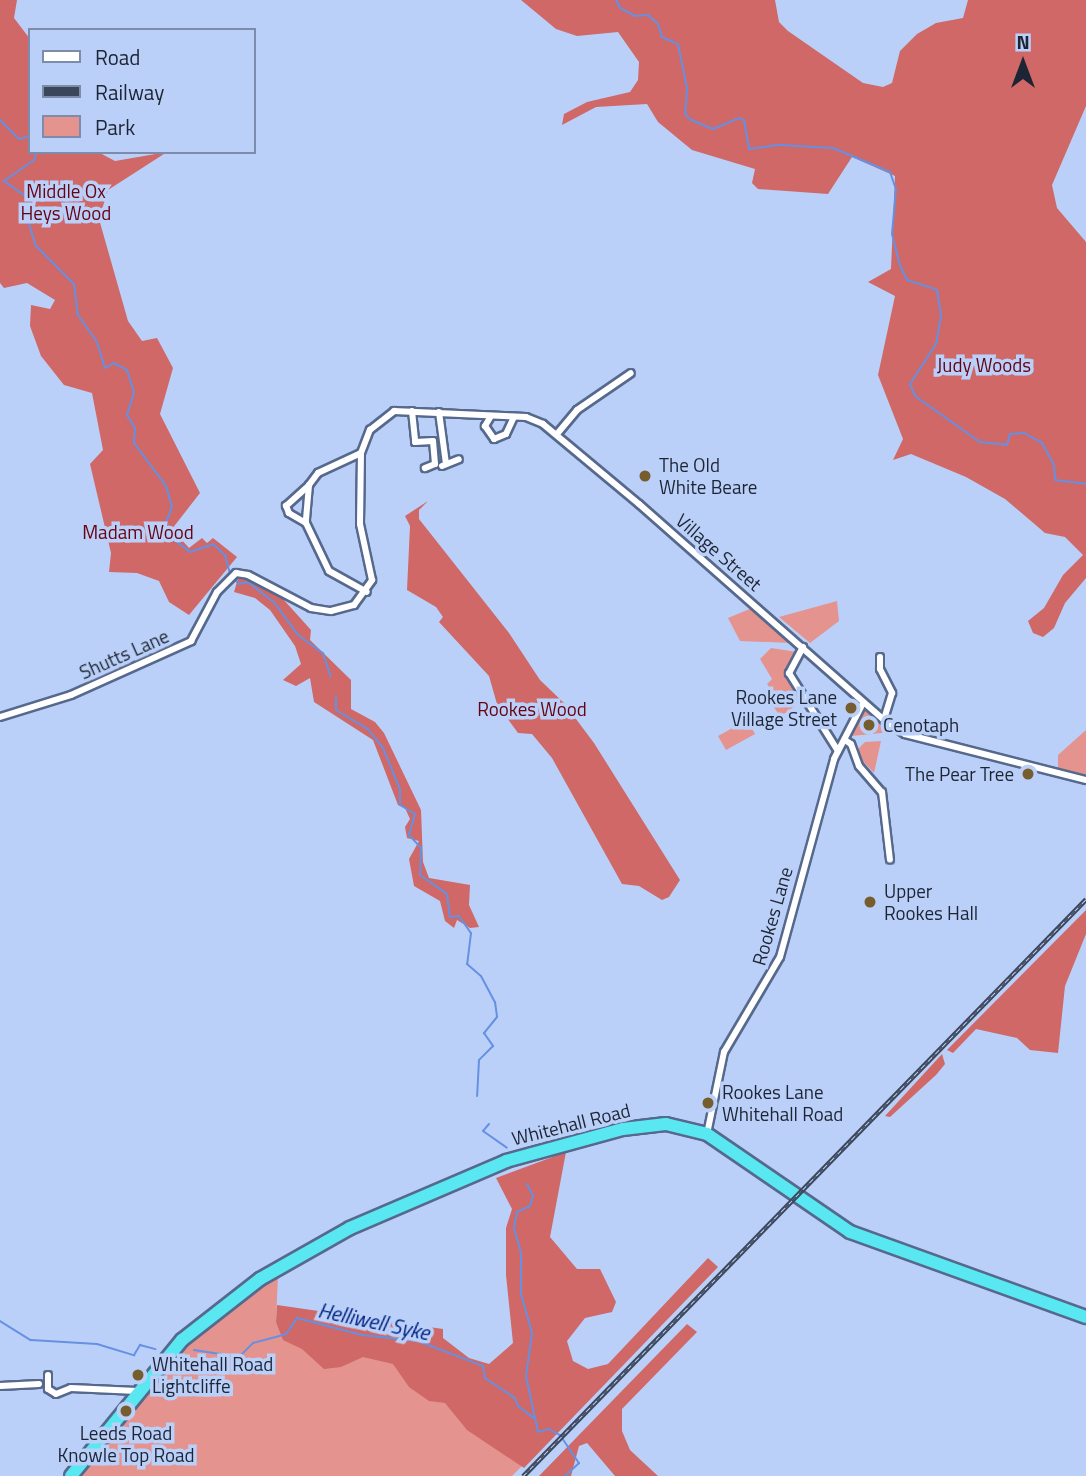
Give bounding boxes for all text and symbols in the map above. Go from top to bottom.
text: N [1016,27,1030,56]
legend [28,28,256,154]
north arrow [988,28,1058,98]
text: Road [95,41,140,73]
text: Railway [95,76,164,108]
text: Park [95,111,135,143]
park label: Middle Ox Heys Wood [21,180,111,224]
park label: Judy Woods [937,354,1031,376]
place label: The Old White Beare [659,454,757,498]
marker: The Old White Beare [637,468,653,484]
street label: Village Street [672,509,766,595]
park label: Madam Wood [82,521,194,543]
street label: Shutts Lane [76,624,172,684]
place label: Rookes Lane Village Street [731,686,837,730]
park label: Rookes Wood [477,698,587,720]
marker: Rookes Lane Village Street [843,700,859,716]
place label: Cenotaph [883,714,959,736]
marker: Cenotaph [861,717,877,733]
place label: The Pear Tree [905,763,1014,785]
marker: The Pear Tree [1020,766,1036,782]
street label: Rookes Lane [747,864,797,968]
place label: Upper Rookes Hall [884,880,978,924]
marker: Upper Rookes Hall [862,894,878,910]
place label: Rookes Lane Whitehall Road [722,1081,843,1125]
marker: Rookes Lane Whitehall Road [700,1095,716,1111]
street label: Whitehall Road [509,1098,633,1150]
water label: Helliwell Syke [316,1297,432,1345]
place label: Whitehall Road Lightcliffe [152,1353,273,1397]
marker: Whitehall Road Lightcliffe [130,1367,146,1383]
marker: Leeds Road Knowle Top Road [118,1403,134,1419]
place label: Leeds Road Knowle Top Road [57,1422,195,1466]

